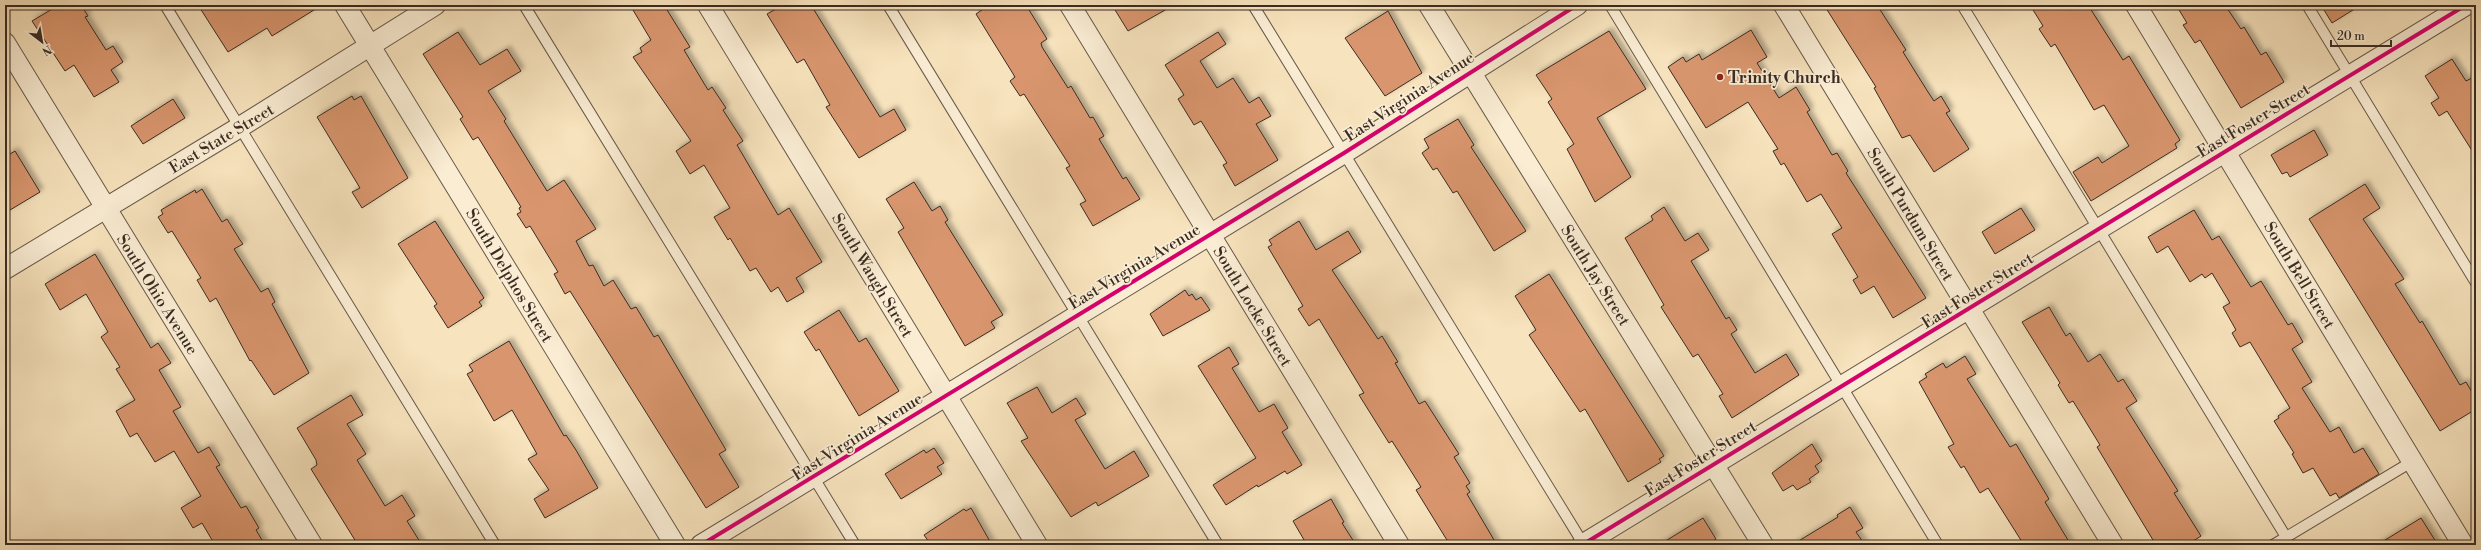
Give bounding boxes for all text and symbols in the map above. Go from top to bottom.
north arrow [22,22,62,62]
scale bar [2331,22,2391,48]
text: 20 m [2337,29,2365,44]
text: N [39,41,54,58]
street label: East Virginia Avenue [1341,48,1478,146]
place label: Trinity Church [1728,68,1841,88]
marker: Trinity Church [1715,72,1725,82]
street label: East Foster Street [2193,79,2314,162]
street label: East State Street [165,100,278,178]
street label: South Purdum Street [1862,144,1958,285]
street label: South Delphos Street [461,205,557,346]
street label: South Waugh Street [827,210,917,341]
street label: South Bell Street [2259,218,2339,333]
street label: East Virginia Avenue [1065,220,1204,314]
street label: South Jay Street [1556,221,1634,330]
street label: South Ohio Avenue [112,231,202,358]
street label: South Locke Street [1208,243,1296,371]
street label: East Foster Street [1918,248,2037,333]
street label: East Virginia Avenue [788,389,927,485]
street label: East Foster Street [1641,416,1760,501]

